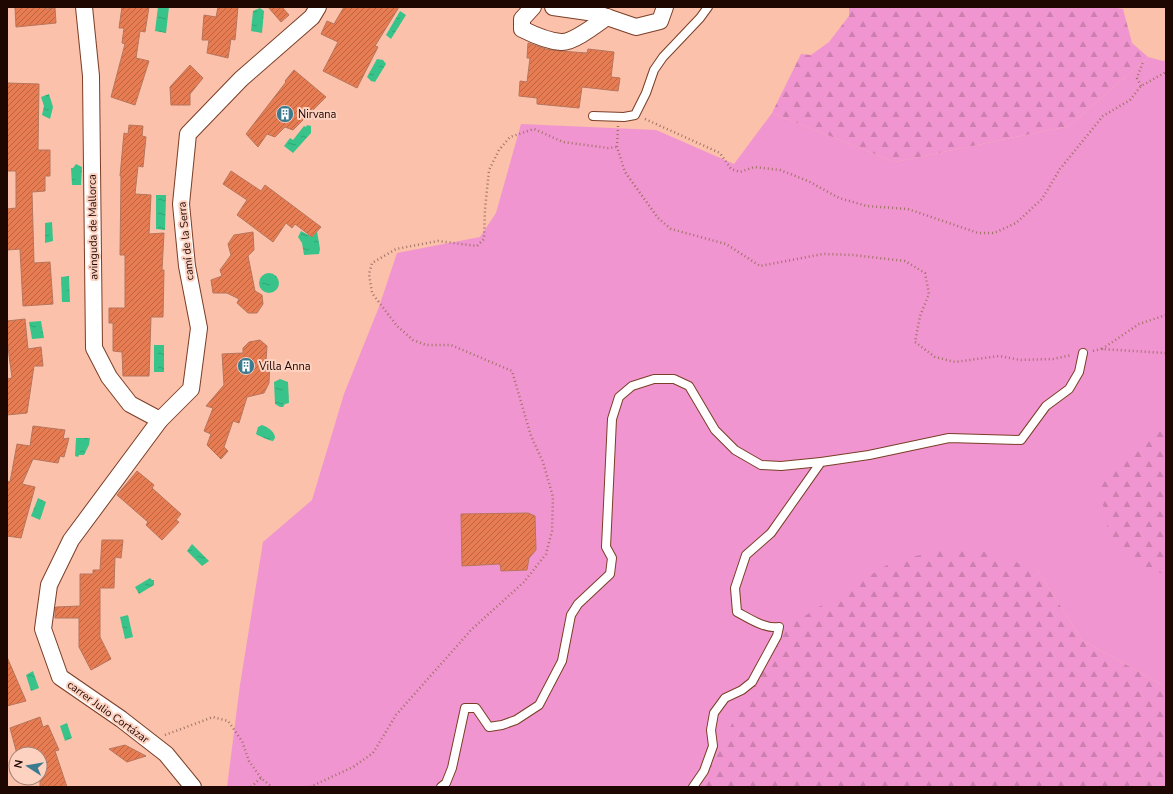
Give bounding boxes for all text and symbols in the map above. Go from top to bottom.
building icon: Nirvana [275,104,295,124]
place label: Nirvana [298,107,337,122]
street label: avinguda de Mallorca [85,174,101,280]
street label: camí de la Serra [174,201,198,281]
building icon: Villa Anna [236,356,256,376]
place label: Villa Anna [258,359,311,374]
street label: carrer Julio Cortázar [64,677,152,747]
north arrow [8,746,48,786]
text: N [11,758,27,770]

